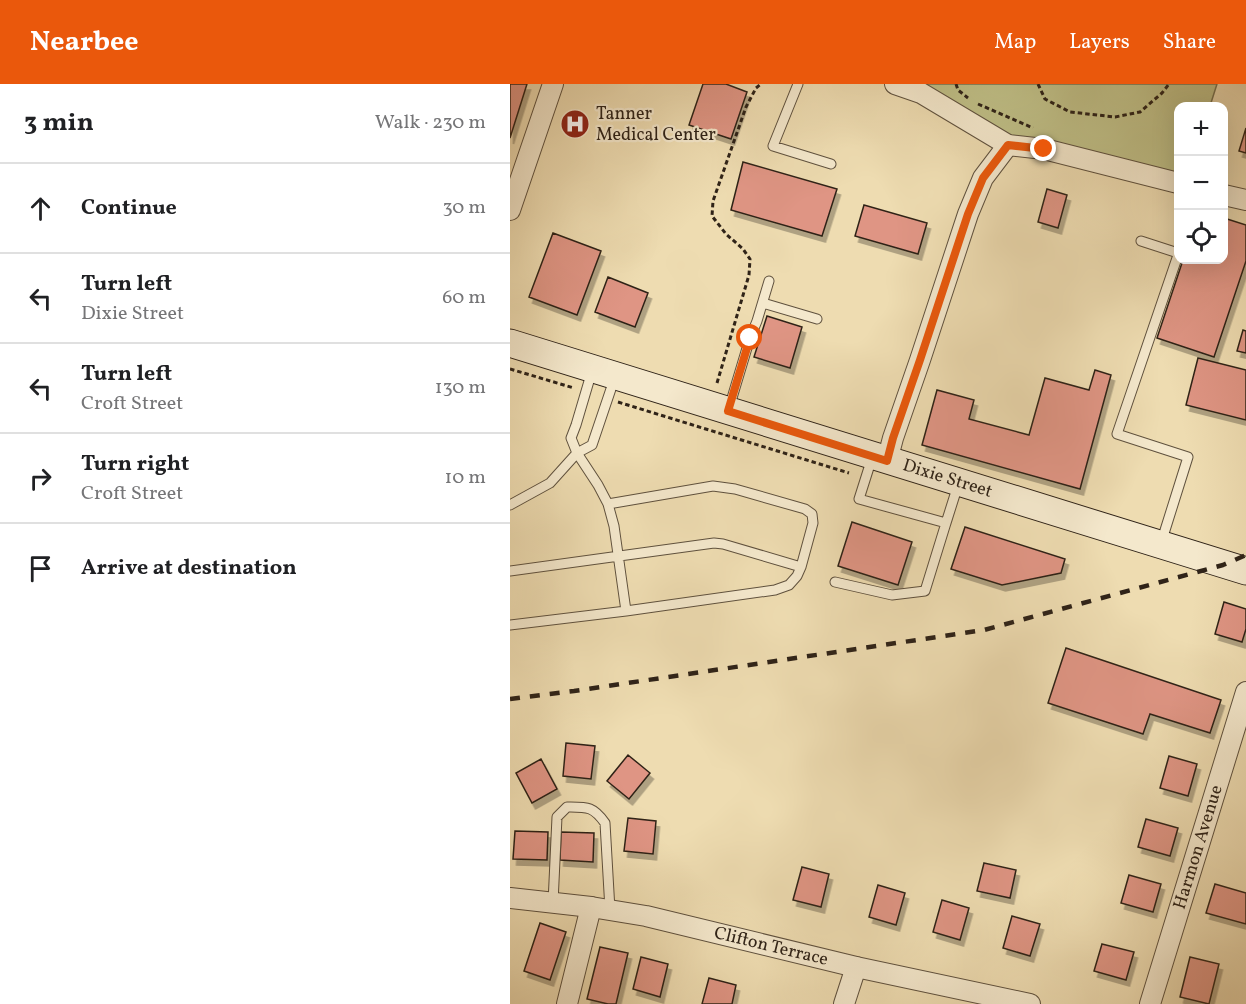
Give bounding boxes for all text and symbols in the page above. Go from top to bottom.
text: Nearbee [30,23,139,62]
text: Map [994,28,1036,57]
text: Layers [1069,28,1130,57]
text: Share [1163,28,1216,57]
place label: Tanner Medical Center [596,102,716,148]
map controls [1174,102,1228,264]
button: + [1174,102,1228,156]
text: 3 min [24,105,94,141]
hospital icon: Tanner Medical Center [559,108,591,140]
text: Walk · 230 m [375,109,486,137]
route end [1030,135,1056,161]
button: − [1174,156,1228,210]
icon: ahead [24,192,57,225]
text: Continue [81,193,177,224]
text: 30 m [442,194,486,222]
button: locate [1174,210,1228,264]
text: Turn left [81,269,172,300]
icon: left [24,282,57,315]
text: 60 m [442,284,486,312]
text: Dixie Street [81,300,184,328]
route start [736,324,762,350]
text: Turn left [81,359,172,390]
icon: left [24,372,57,405]
text: 130 m [435,374,486,402]
text: Croft Street [81,390,183,418]
text: Turn right [81,449,189,480]
street label: Dixie Street [899,453,995,504]
icon: right [24,462,57,495]
text: 10 m [445,464,486,492]
text: Croft Street [81,480,183,508]
icon: arrive [24,552,57,585]
text: Arrive at destination [81,553,297,584]
street label: Harmon Avenue [1167,782,1229,913]
street label: Clifton Terrace [711,920,831,972]

